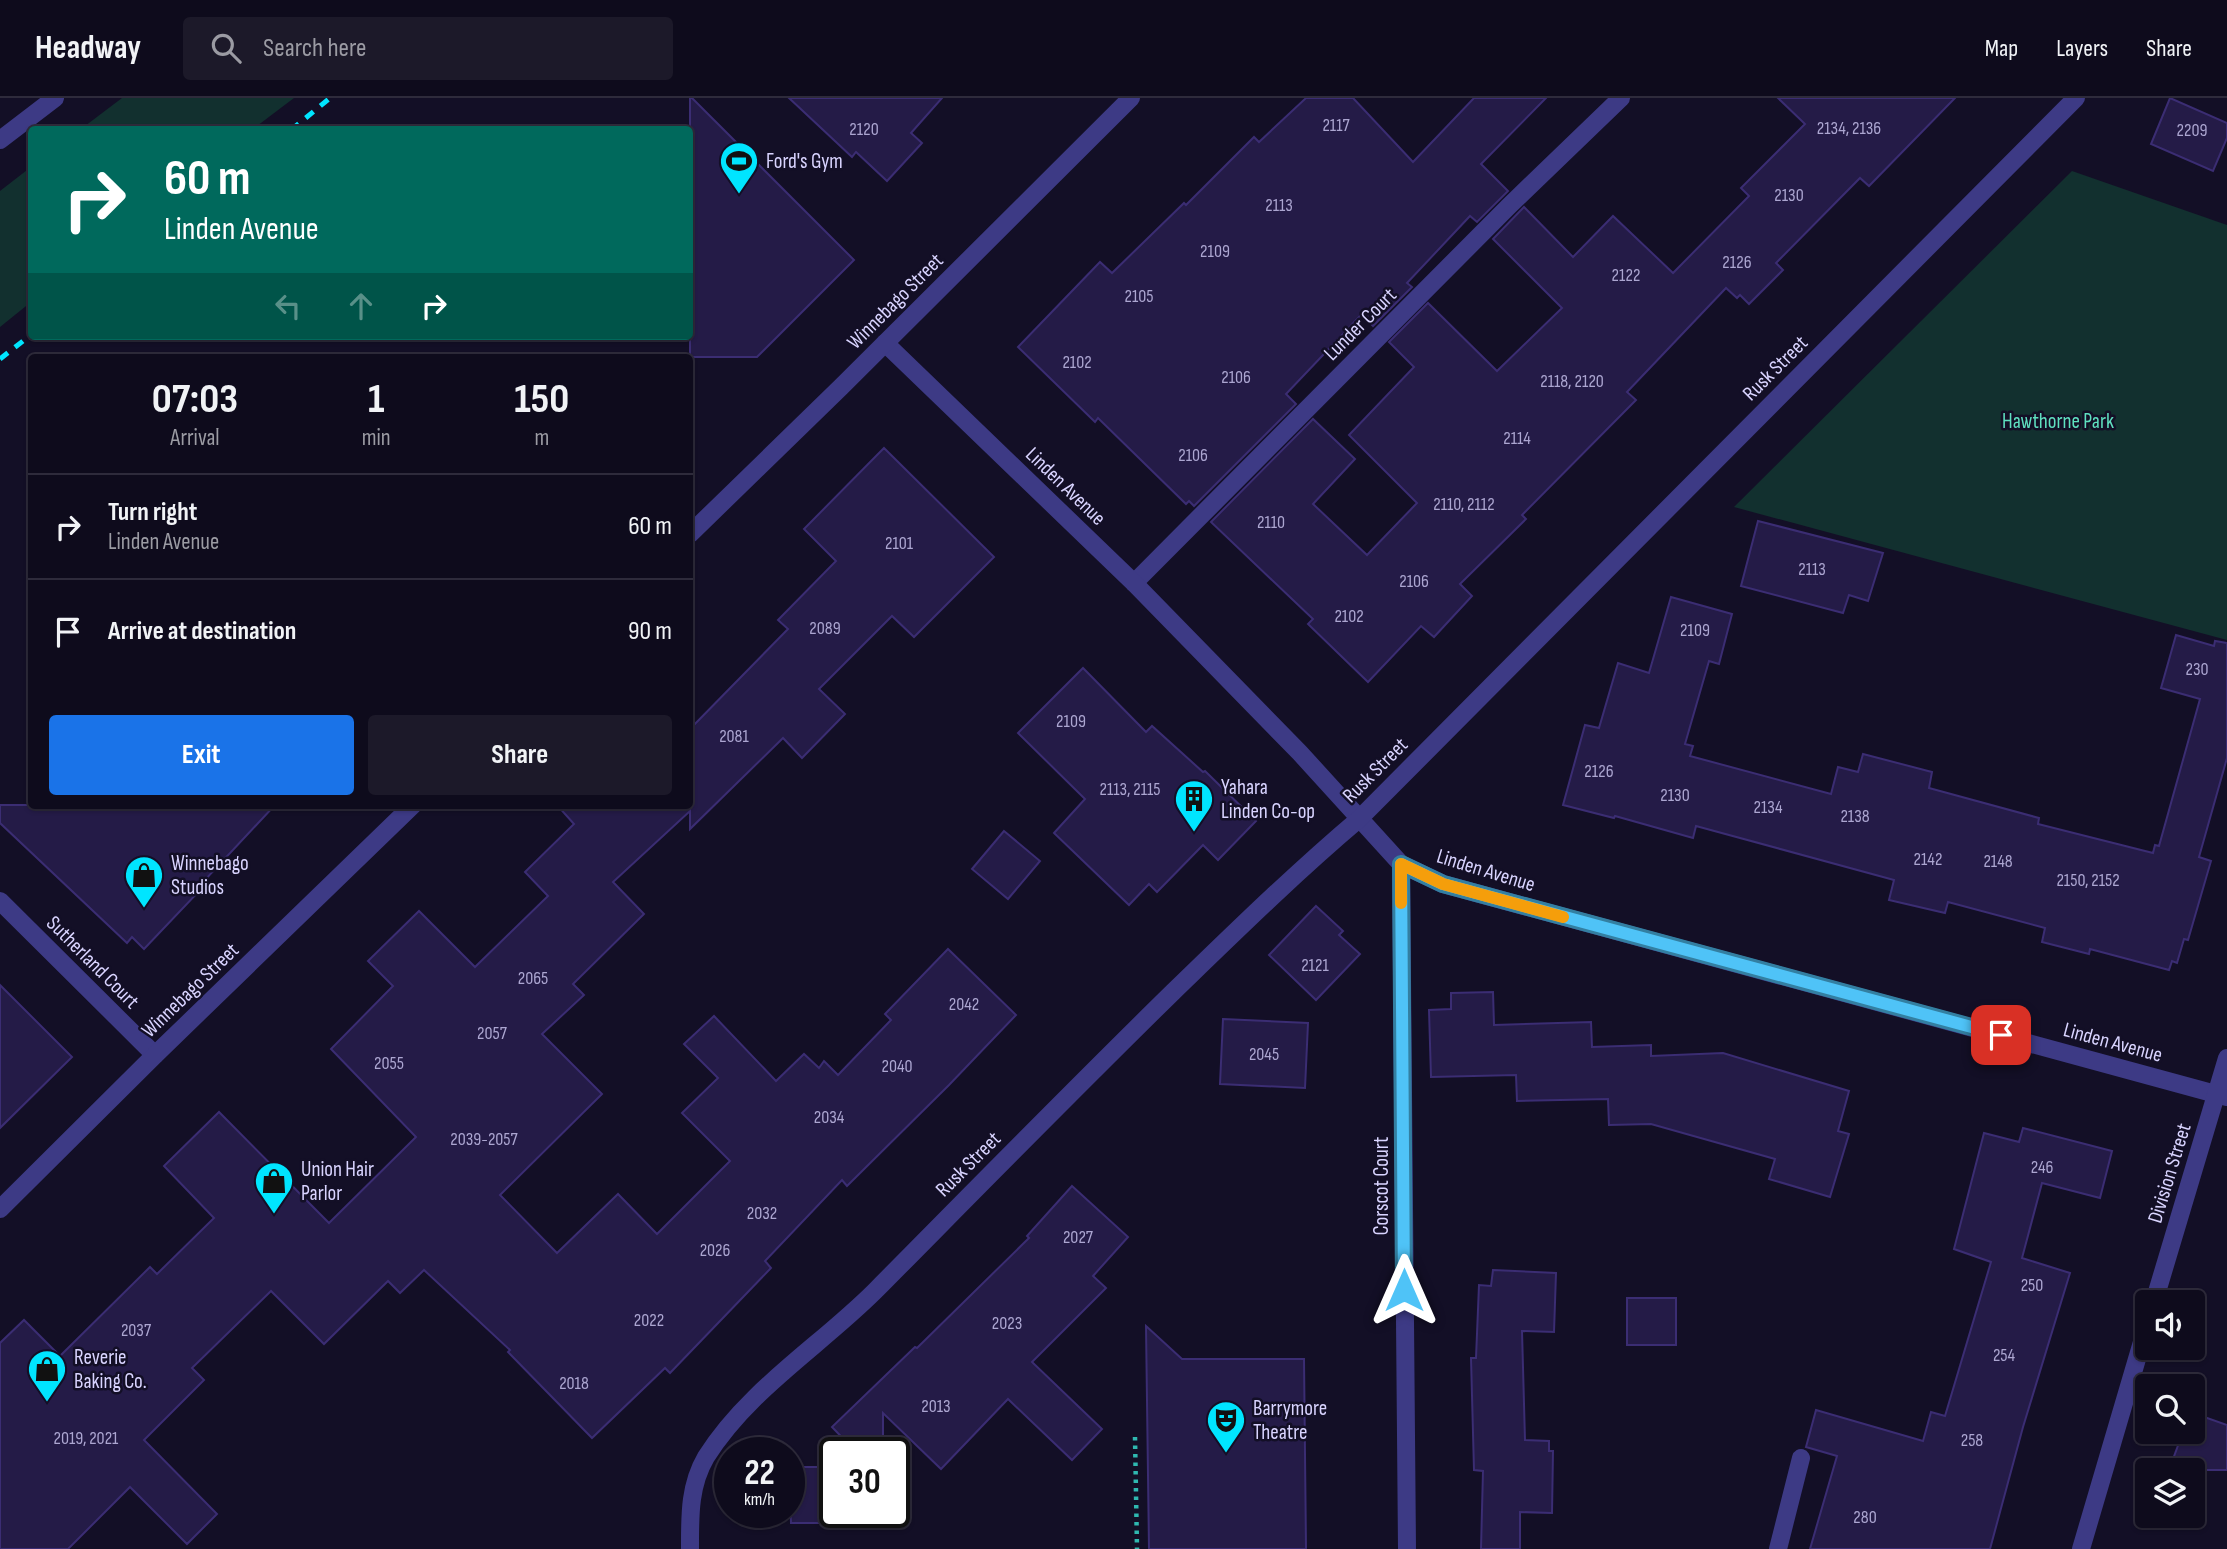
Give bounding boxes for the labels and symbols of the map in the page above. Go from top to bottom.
house number: 2117 [1322,115,1350,136]
house number: 2134, 2136 [1817,118,1881,139]
house number: 2120 [849,119,879,140]
house number: 2209 [2177,120,2207,141]
sports icon: Ford's Gym [718,140,760,195]
place label: Ford's Gym [766,149,843,174]
house number: 2130 [1774,185,1804,206]
house number: 2113 [1265,195,1293,216]
house number: 2109 [1200,241,1230,262]
street label: Winnebago Street [842,248,949,355]
house number: 2126 [1722,252,1752,273]
house number: 2122 [1612,265,1640,286]
street label: Lunder Court [1319,283,1402,366]
house number: 2105 [1124,286,1154,307]
street label: Rusk Street [1738,331,1813,406]
house number: 2102 [1062,352,1092,373]
house number: 2106 [1221,367,1251,388]
house number: 2118, 2120 [1540,371,1604,392]
park label: Hawthorne Park [2002,409,2114,434]
house number: 2114 [1503,428,1531,449]
street label: Linden Avenue [1020,442,1111,531]
house number: 2106 [1178,445,1208,466]
house number: 2110, 2112 [1433,494,1495,515]
house number: 2110 [1257,512,1285,533]
house number: 2101 [885,533,914,554]
house number: 2113 [1798,559,1826,580]
house number: 2106 [1399,571,1429,592]
house number: 2102 [1334,606,1364,627]
house number: 2089 [809,618,841,639]
house number: 2109 [1680,620,1710,641]
house number: 230 [2185,659,2209,680]
house number: 2109 [1056,711,1086,732]
house number: 2081 [719,726,750,747]
street label: Rusk Street [1338,733,1413,808]
house number: 2126 [1584,761,1614,782]
place label: Yahara Linden Co-op [1221,775,1315,824]
building icon: Yahara Linden Co-op [1173,778,1215,833]
house number: 2113, 2115 [1100,779,1160,800]
house number: 2130 [1660,785,1690,806]
house number: 2134 [1754,797,1783,818]
house number: 2138 [1840,806,1870,827]
street label: Linden Avenue [1434,844,1538,897]
house number: 2142 [1914,849,1942,870]
place label: Winnebago Studios [171,851,249,900]
house number: 2148 [1983,851,2013,872]
shop icon: Winnebago Studios [123,854,165,909]
house number: 2150, 2152 [2056,870,2120,891]
street label: Sutherland Court [41,911,144,1014]
street label: Winnebago Street [137,938,244,1043]
house number: 2121 [1301,955,1330,976]
house number: 2065 [518,968,548,989]
house number: 2042 [949,994,979,1015]
pin [1971,1005,2031,1065]
street label: Linden Avenue [2061,1017,2165,1068]
house number: 2057 [477,1023,508,1044]
house number: 2045 [1249,1044,1279,1065]
house number: 2055 [374,1053,404,1074]
house number: 2040 [882,1056,913,1077]
house number: 2034 [814,1107,845,1128]
street label: Division Street [2142,1120,2197,1226]
street label: Rusk Street [931,1127,1006,1202]
house number: 2039-2057 [450,1129,518,1150]
street label: Corscot Court [1369,1137,1394,1235]
place label: Union Hair Parlor [301,1157,374,1206]
house number: 246 [2031,1157,2053,1178]
shop icon: Union Hair Parlor [253,1160,295,1215]
house number: 2032 [747,1203,777,1224]
house number: 2027 [1063,1227,1094,1248]
house number: 2026 [700,1240,730,1261]
position arrow [1367,1253,1441,1327]
house number: 250 [2021,1275,2043,1296]
house number: 2022 [634,1310,664,1331]
house number: 2023 [992,1313,1022,1334]
house number: 2037 [121,1320,152,1341]
place label: Reverie Baking Co. [74,1345,147,1394]
house number: 254 [1993,1345,2016,1366]
shop icon: Reverie Baking Co. [26,1348,68,1403]
house number: 2018 [559,1373,589,1394]
house number: 2013 [921,1396,951,1417]
place label: Barrymore Theatre [1253,1396,1327,1445]
theatre icon: Barrymore Theatre [1205,1399,1247,1454]
house number: 2019, 2021 [54,1428,119,1449]
house number: 258 [1961,1430,1983,1451]
speed limit sign: 30 [819,1437,910,1528]
house number: 280 [1853,1507,1877,1528]

